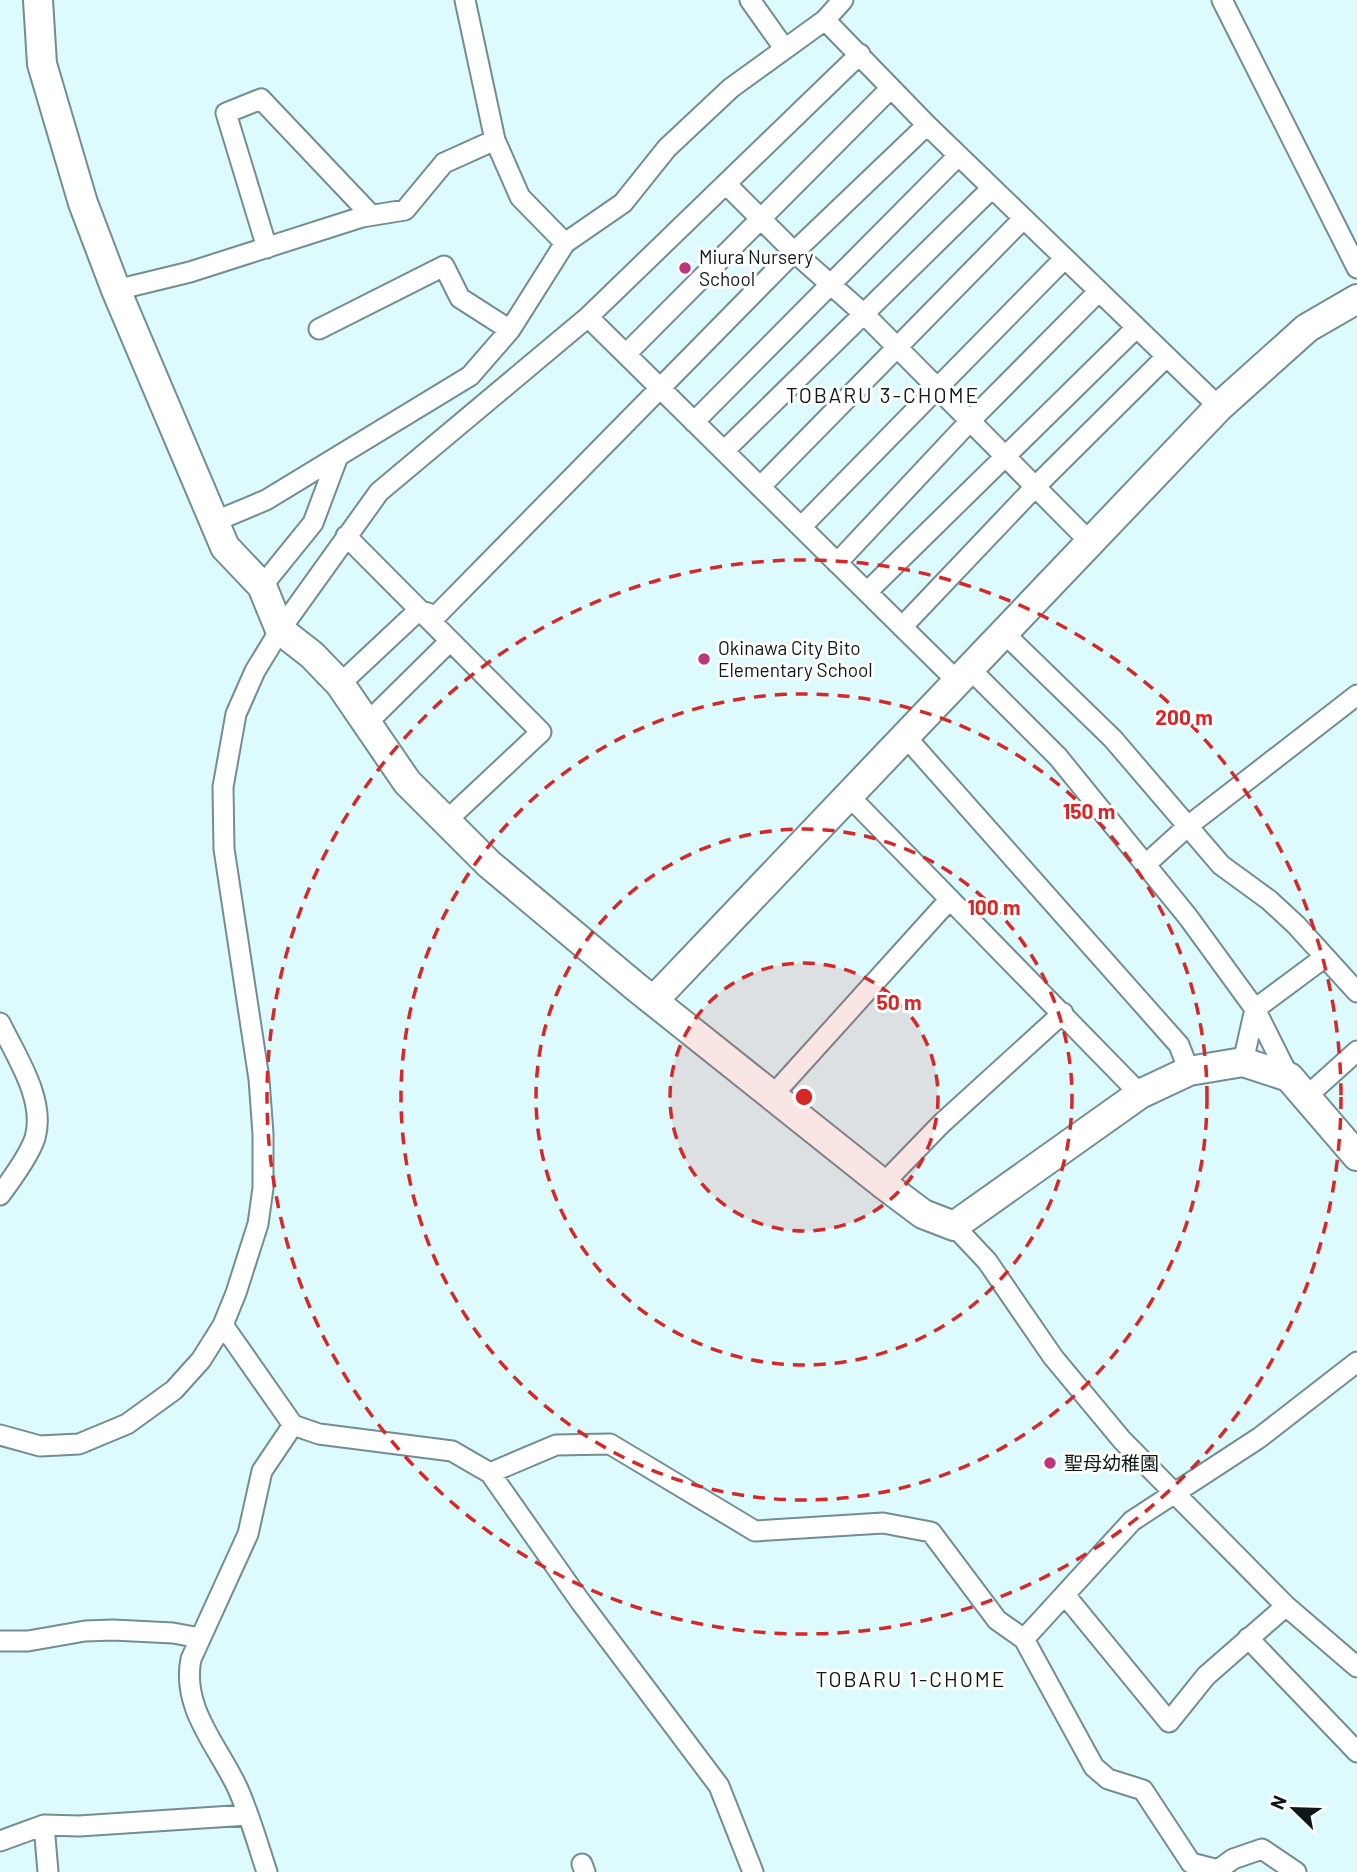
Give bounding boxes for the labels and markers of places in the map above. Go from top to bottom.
place label: Miura Nursery School [699,245,814,290]
marker: Miura Nursery School [677,260,693,276]
place label: Okinawa City Bito Elementary School [718,636,873,681]
marker: Okinawa City Bito Elementary School [696,651,712,667]
centre of rings [792,1085,816,1109]
place label: 聖母幼稚園 [1064,1451,1159,1474]
marker: 聖母幼稚園 [1042,1455,1058,1471]

